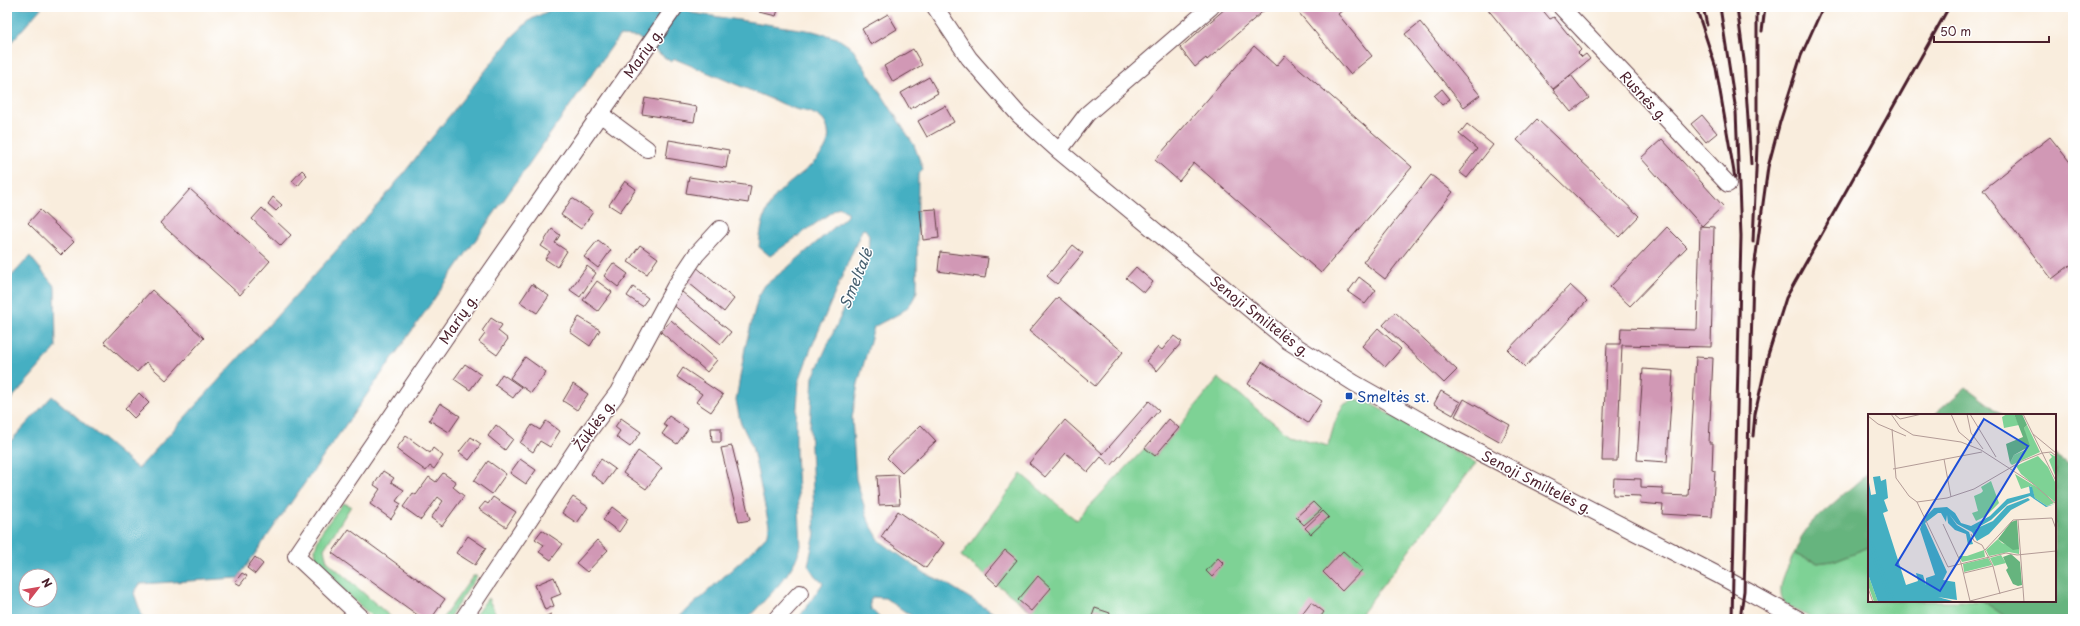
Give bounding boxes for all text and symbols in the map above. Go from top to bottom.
scale bar [1934,18,2049,44]
text: 50 m [1940,22,1971,40]
street label: Marių g. [618,24,668,82]
street label: Rusnės g. [1615,66,1673,126]
water label: Smeltalė [832,243,878,312]
street label: Senoji Smiltelės g. [1206,270,1314,362]
street label: Marių g. [434,290,482,348]
place label: Smeltės st. [1357,386,1430,407]
marker: Smeltės st. [1344,391,1354,401]
street label: Žūklės g. [568,395,620,455]
inset map [1868,414,2056,602]
street label: Senoji Smiltelės g. [1478,445,1596,519]
north arrow [18,568,58,608]
text: N [37,574,57,591]

